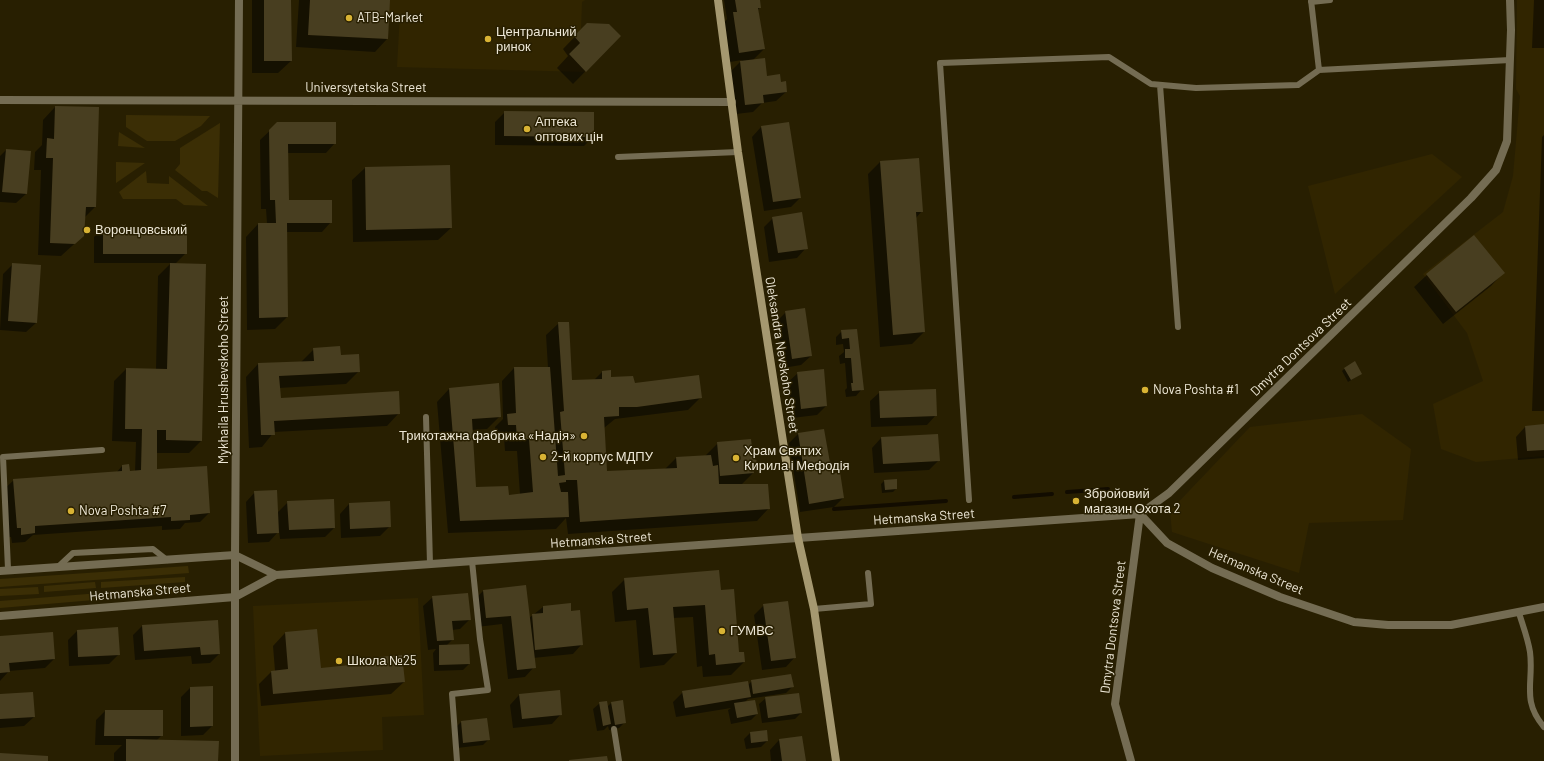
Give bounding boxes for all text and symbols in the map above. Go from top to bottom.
place label: ATB-Market [357,10,423,26]
marker: ATB-Market [344,13,354,23]
place label: Центральний ринок [496,24,577,55]
marker: Центральний ринок [483,34,493,44]
street label: Universytetska Street [305,80,427,96]
place label: Аптека оптових цін [535,114,603,145]
marker: Аптека оптових цін [522,124,532,134]
place label: Воронцовський [95,222,187,238]
marker: Воронцовський [82,225,92,235]
street label: Oleksandra Nevskoho Street [762,276,802,434]
street label: Dmytra Dontsova Street [1247,295,1355,399]
street label: Mykhaila Hrushevskoho Street [216,296,232,464]
place label: Nova Poshta #1 [1153,382,1239,398]
marker: Nova Poshta #1 [1140,385,1150,395]
place label: Трикотажна фабрика «Надія» [399,428,576,444]
marker: Трикотажна фабрика «Надія» [579,431,589,441]
place label: Храм Святих Кирила і Мефодія [744,443,850,474]
place label: 2-й корпус МДПУ [551,449,653,465]
marker: 2-й корпус МДПУ [538,452,548,462]
marker: Храм Святих Кирила і Мефодія [731,453,741,463]
place label: Збройовий магазин Охота 2 [1084,486,1181,517]
marker: Збройовий магазин Охота 2 [1071,496,1081,506]
place label: Nova Poshta #7 [79,503,166,519]
marker: Nova Poshta #7 [66,506,76,516]
street label: Hetmanska Street [873,506,975,528]
street label: Hetmanska Street [550,529,652,551]
street label: Hetmanska Street [1206,544,1306,598]
street label: Dmytra Dontsova Street [1097,560,1129,694]
street label: Hetmanska Street [89,580,191,604]
place label: ГУМВС [730,623,774,639]
marker: ГУМВС [717,626,727,636]
place label: Школа №25 [347,653,417,669]
marker: Школа №25 [334,656,344,666]

